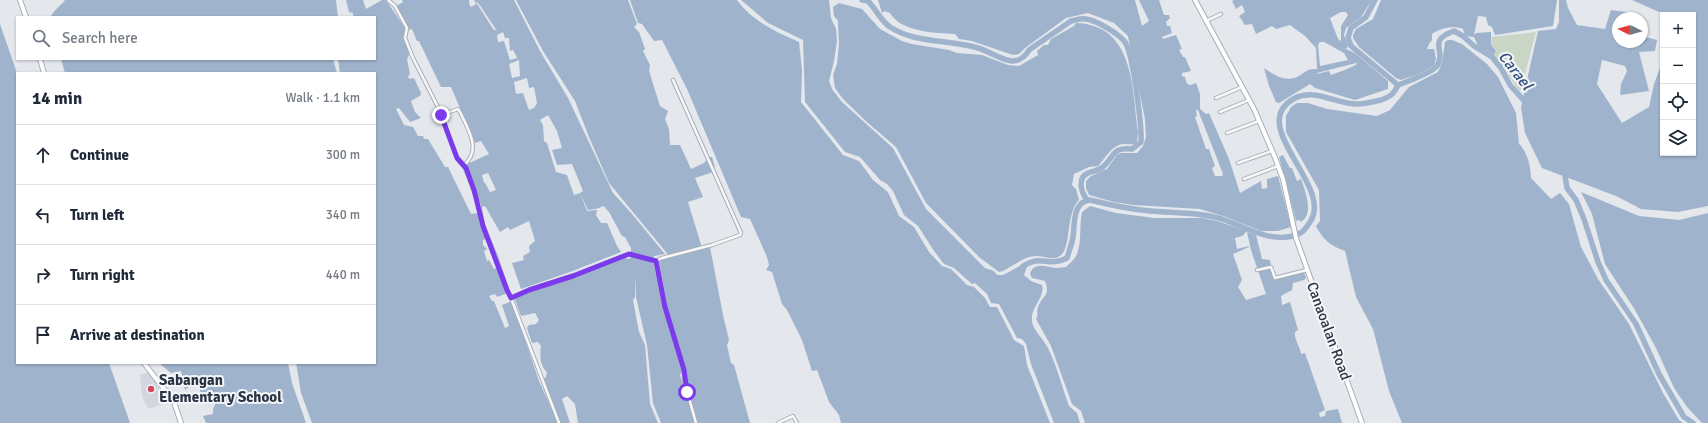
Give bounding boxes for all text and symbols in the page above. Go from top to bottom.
north arrow [1612,12,1648,48]
map controls [1660,12,1696,156]
button: + [1660,12,1696,48]
search box [16,16,376,60]
icon: search [30,27,52,49]
text: Search here [62,29,138,47]
water label: Carael [1494,47,1537,95]
button: − [1660,48,1696,84]
button: locate [1660,84,1696,120]
text: 14 min [32,88,82,109]
text: Walk · 1.1 km [286,90,360,106]
route end [432,106,450,124]
button: layers [1660,120,1696,156]
icon: ahead [32,144,54,166]
text: Continue [70,146,129,164]
text: 300 m [326,147,360,163]
icon: left [32,204,54,226]
text: Turn left [70,206,124,224]
text: 340 m [326,207,360,223]
icon: right [32,264,54,286]
text: Turn right [70,266,135,284]
text: 440 m [326,267,360,283]
street label: Canaoalan Road [1303,279,1355,383]
icon: arrive [32,324,54,346]
text: Arrive at destination [70,326,205,344]
place label: Sabangan Elementary School [159,371,282,406]
route start [678,383,696,401]
marker: Sabangan Elementary School [146,384,156,394]

